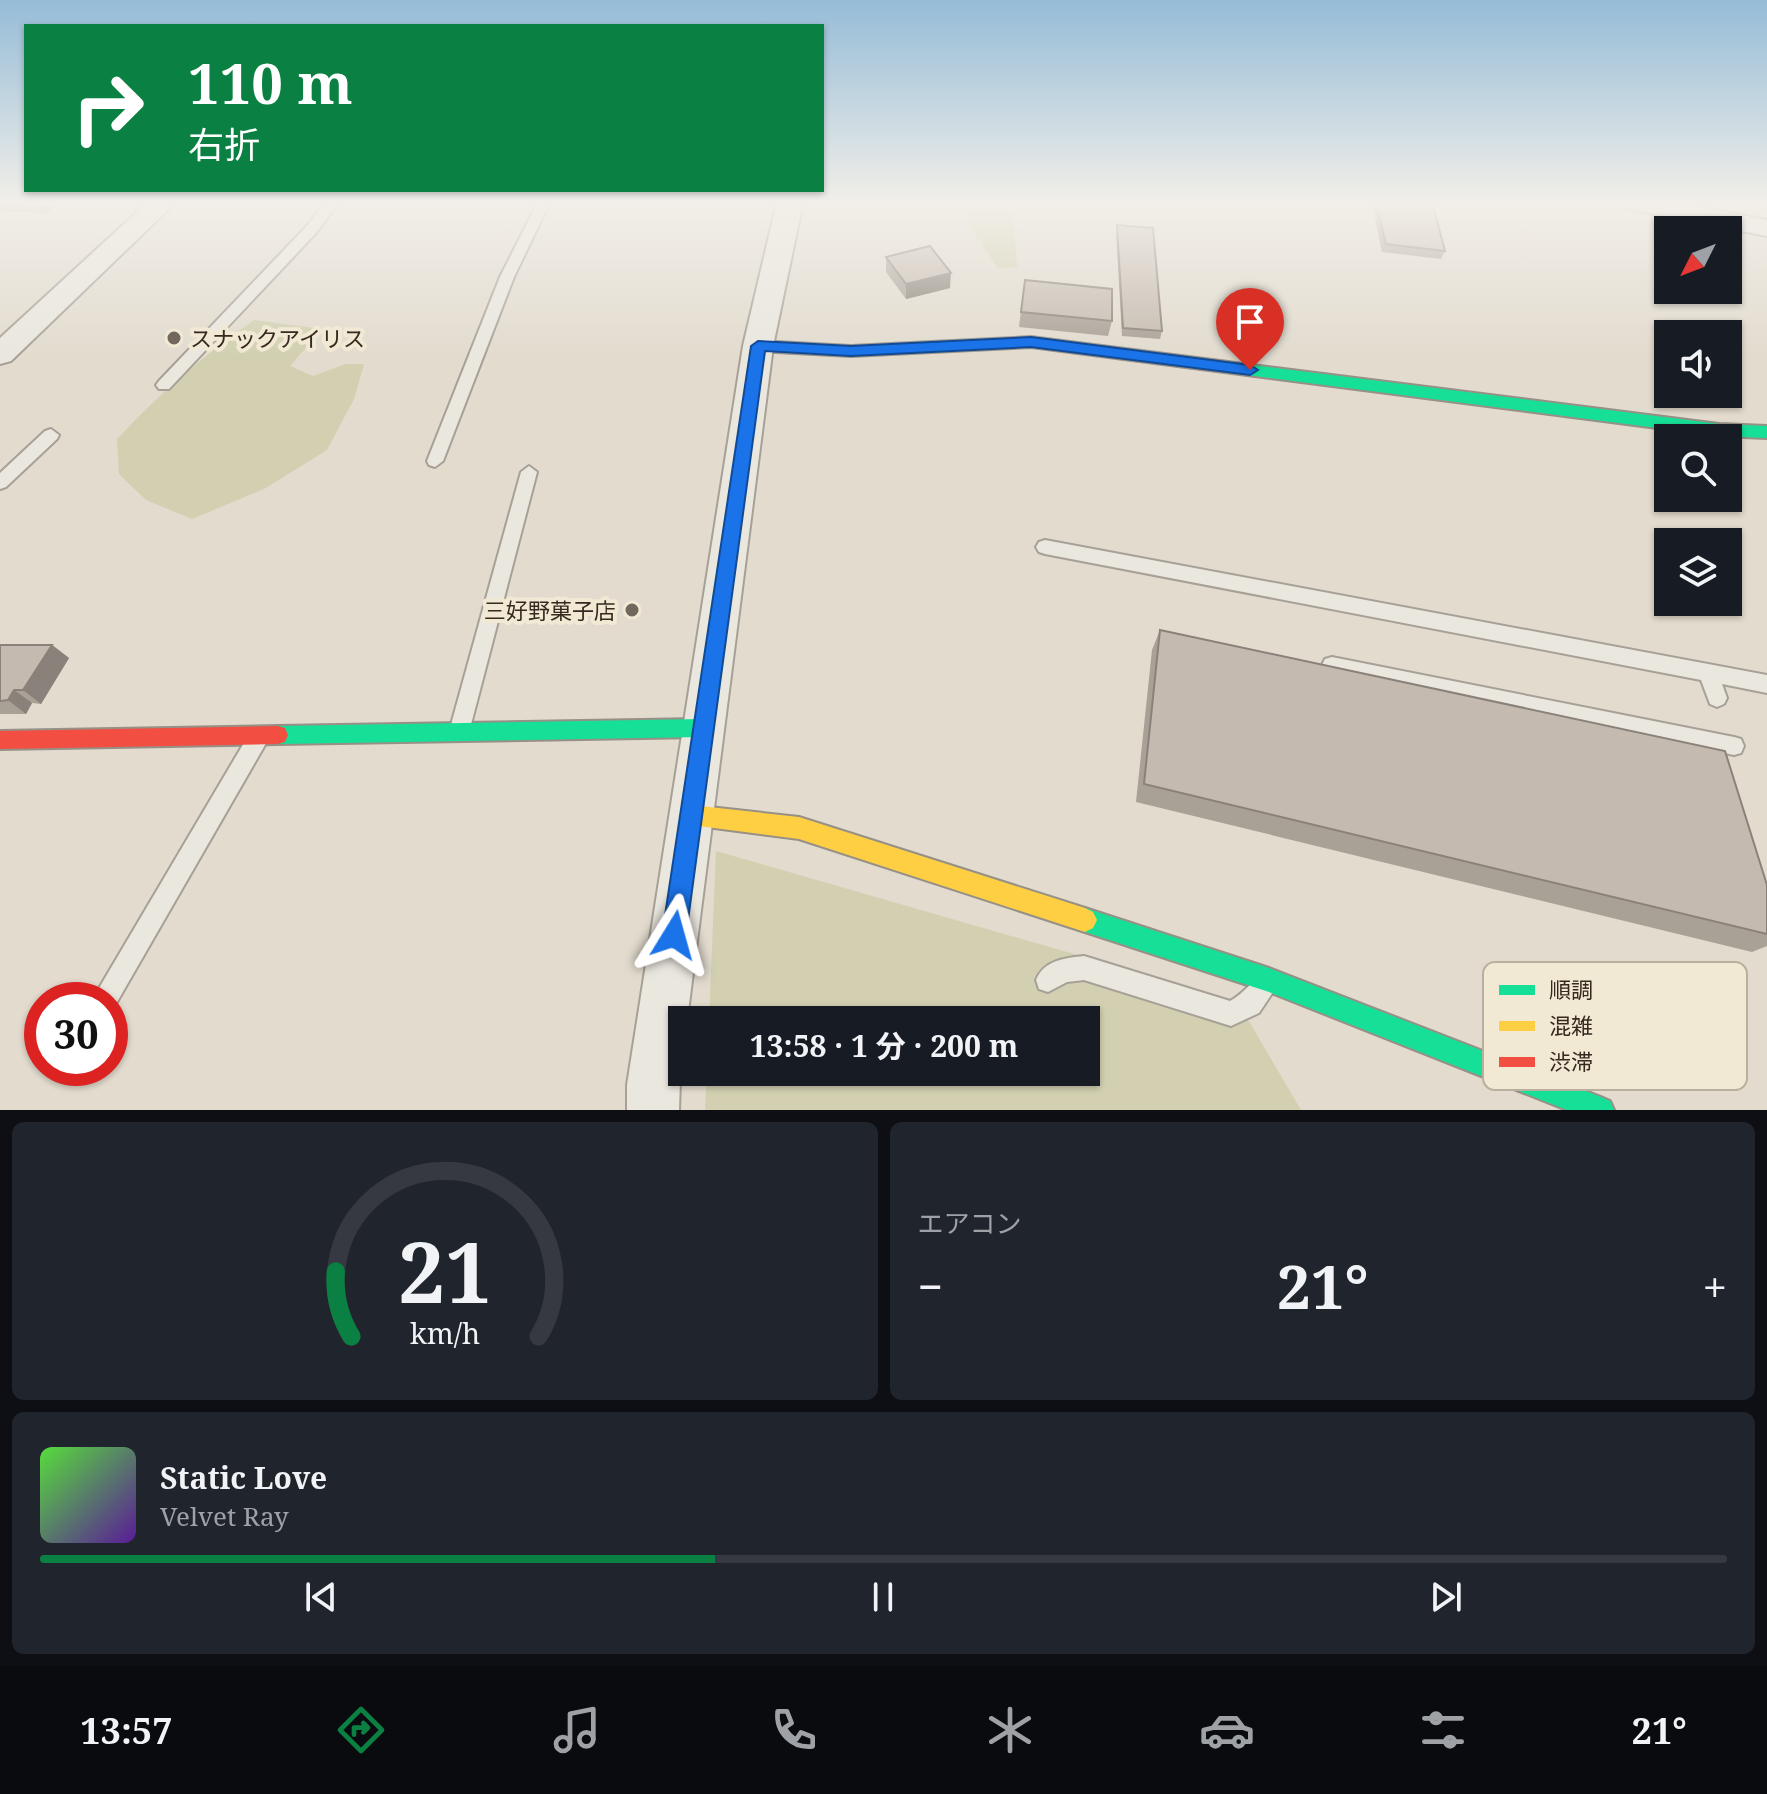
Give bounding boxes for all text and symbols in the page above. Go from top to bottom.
text: 110 m [188,44,353,120]
icon: right [56,56,160,160]
text: 右折 [188,120,260,169]
north arrow [1654,216,1742,304]
map controls [1654,216,1742,616]
pin [1216,288,1284,370]
icon: arrive [1228,300,1272,344]
button: sound [1654,320,1742,408]
place label: スナックアイリス [190,323,365,353]
marker: スナックアイリス [165,329,183,347]
button: search [1654,424,1742,512]
button: layers [1654,528,1742,616]
place label: 三好野菓子店 [484,595,616,625]
marker: 三好野菓子店 [623,601,641,619]
position arrow [632,893,716,977]
legend [1483,962,1747,1090]
text: 順調 [1549,974,1593,1004]
speed limit sign: 30 [24,982,128,1086]
text: 混雑 [1549,1010,1593,1040]
text: 13:58 · 1 分 · 200 m [750,1025,1018,1066]
text: 渋滞 [1549,1046,1593,1076]
text: エアコン [918,1205,1022,1241]
text: 21 [398,1214,492,1327]
text: 21° [1277,1245,1369,1327]
text: − [918,1256,943,1316]
text: + [1702,1256,1727,1316]
text: km/h [410,1313,480,1352]
text: Static Love [160,1457,327,1498]
text: Velvet Ray [160,1498,289,1534]
icon: previous [299,1575,343,1619]
icon: pause [861,1575,905,1619]
icon: next [1424,1575,1468,1619]
icon: directions [333,1702,389,1758]
icon: music [549,1702,605,1758]
icon: phone [766,1702,822,1758]
icon: climate [982,1702,1038,1758]
icon: car [1199,1702,1255,1758]
icon: filters [1415,1702,1471,1758]
text: 13:57 [80,1706,173,1755]
text: 21° [1632,1706,1687,1755]

